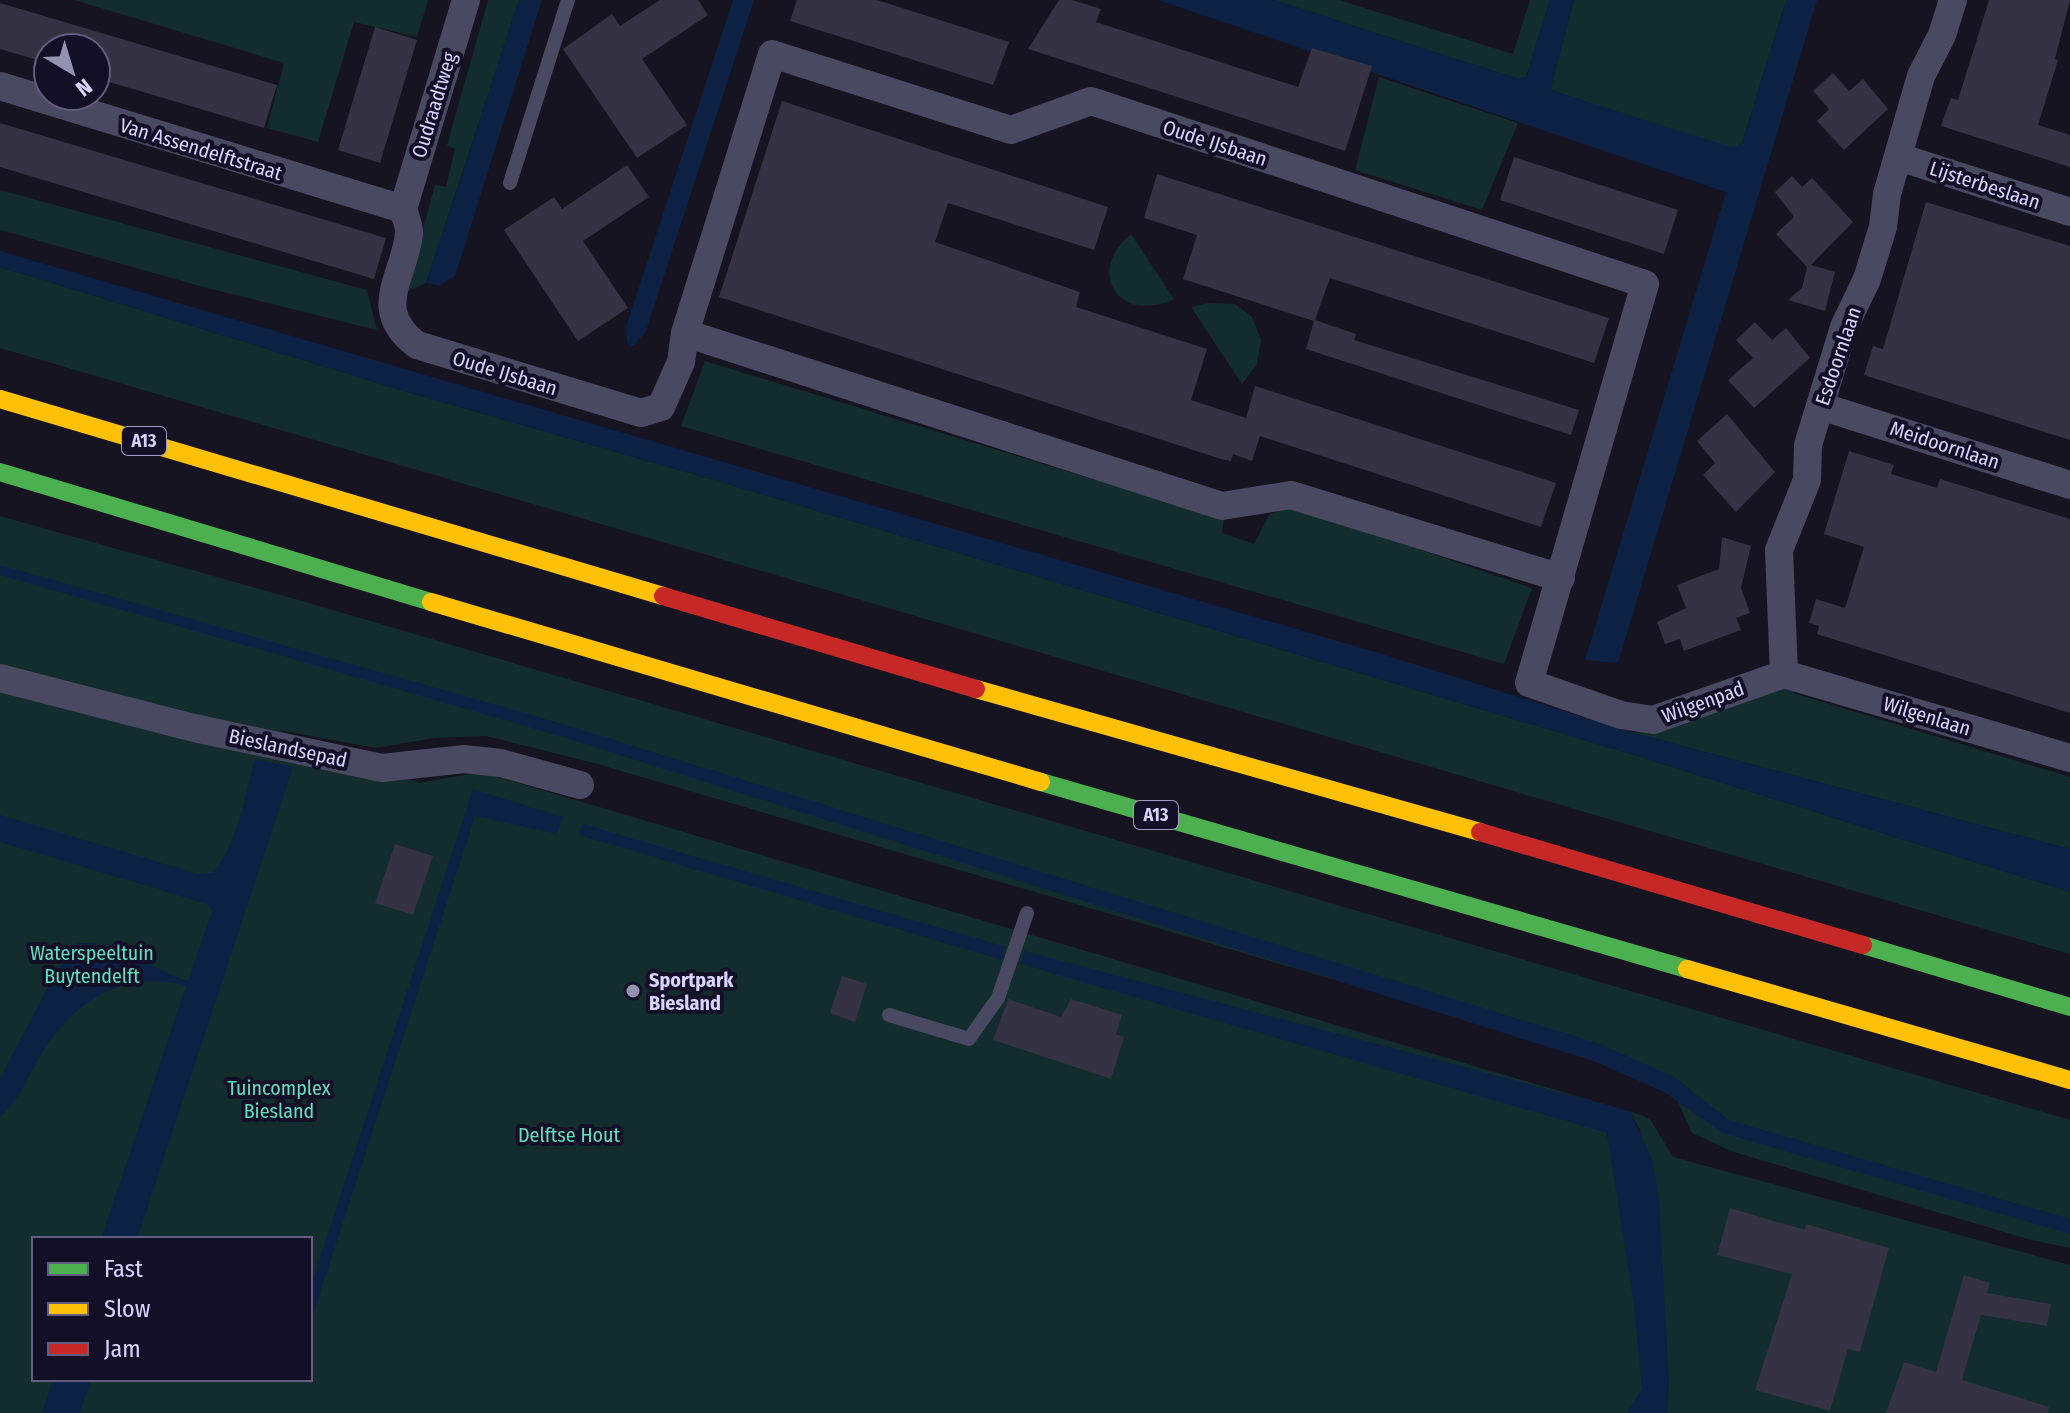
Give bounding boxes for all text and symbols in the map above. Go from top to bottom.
north arrow [32,32,112,112]
street label: Oudraadtweg [407,49,462,161]
text: N [70,73,98,102]
street label: Van Assendelftstraat [117,113,285,185]
street label: Oude IJsbaan [1160,115,1270,171]
street label: Lijsterbeslaan [1927,156,2043,214]
street label: Esdoornlaan [1810,304,1866,408]
street label: Oude IJsbaan [450,346,560,400]
street label: Meidoornlaan [1887,416,2003,474]
road number: A13 [122,427,166,455]
street label: Wilgenpad [1659,676,1747,728]
street label: Wilgenlaan [1880,691,1974,741]
street label: Bieslandsepad [227,724,349,772]
road number: A13 [1134,801,1178,829]
park label: Waterspeeltuin Buytendelft [30,941,154,988]
place label: Sportpark Biesland [649,968,734,1015]
marker: Sportpark Biesland [624,982,642,1000]
park label: Tuincomplex Biesland [228,1076,331,1123]
park label: Delftse Hout [518,1123,621,1147]
legend [32,1237,312,1381]
text: Fast [104,1255,143,1283]
text: Slow [104,1295,151,1323]
text: Jam [104,1335,141,1363]

